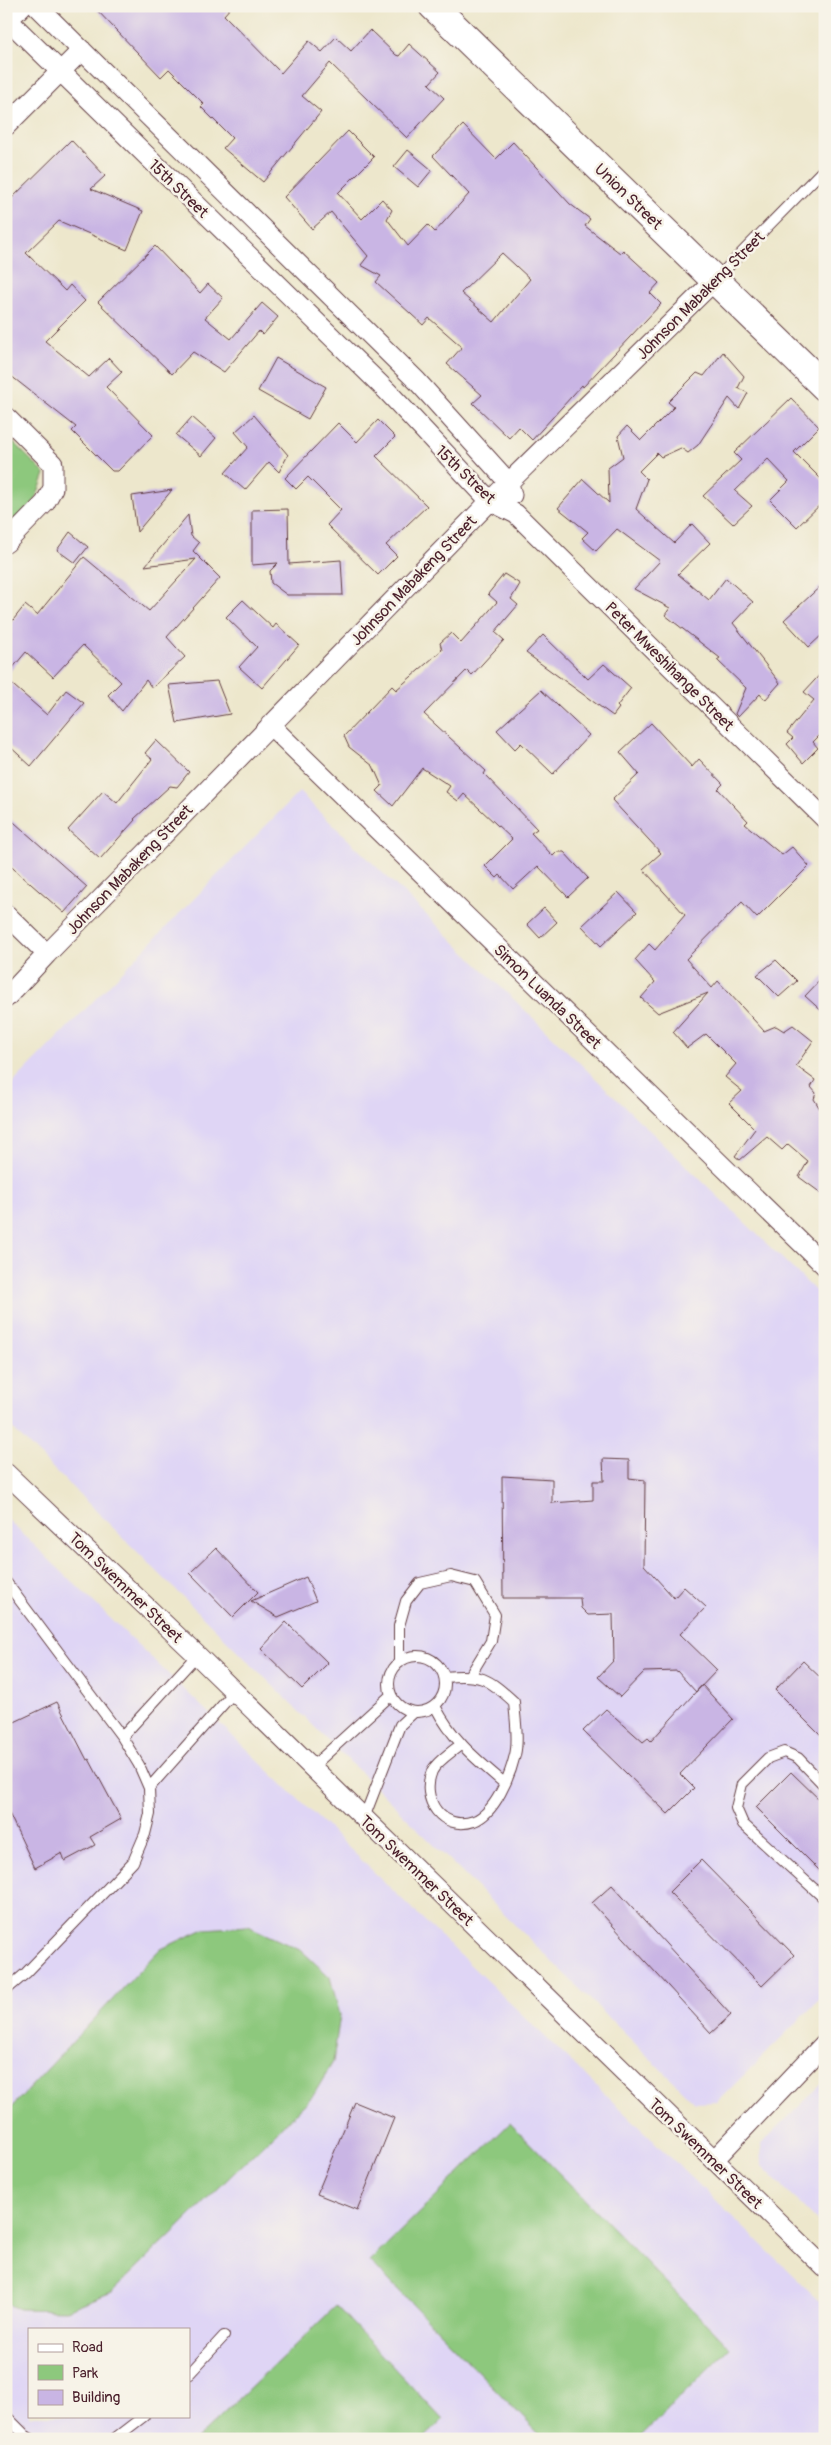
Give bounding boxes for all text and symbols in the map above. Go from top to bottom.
street label: 15th Street [144,155,213,223]
street label: Union Street [590,159,667,234]
street label: Johnson Mabakeng Street [632,227,769,364]
street label: 15th Street [431,441,500,509]
street label: Johnson Mabakeng Street [346,511,481,650]
street label: Peter Mweshihange Street [601,598,738,736]
street label: Johnson Mabakeng Street [62,800,197,939]
street label: Simon Luanda Street [489,940,606,1054]
street label: Tom Swemmer Street [64,1528,187,1648]
street label: Tom Swemmer Street [355,1811,478,1931]
street label: Tom Swemmer Street [644,2094,767,2214]
legend [28,2328,190,2418]
text: Road [72,2338,103,2357]
text: Park [72,2364,99,2383]
text: Building [72,2388,120,2407]

